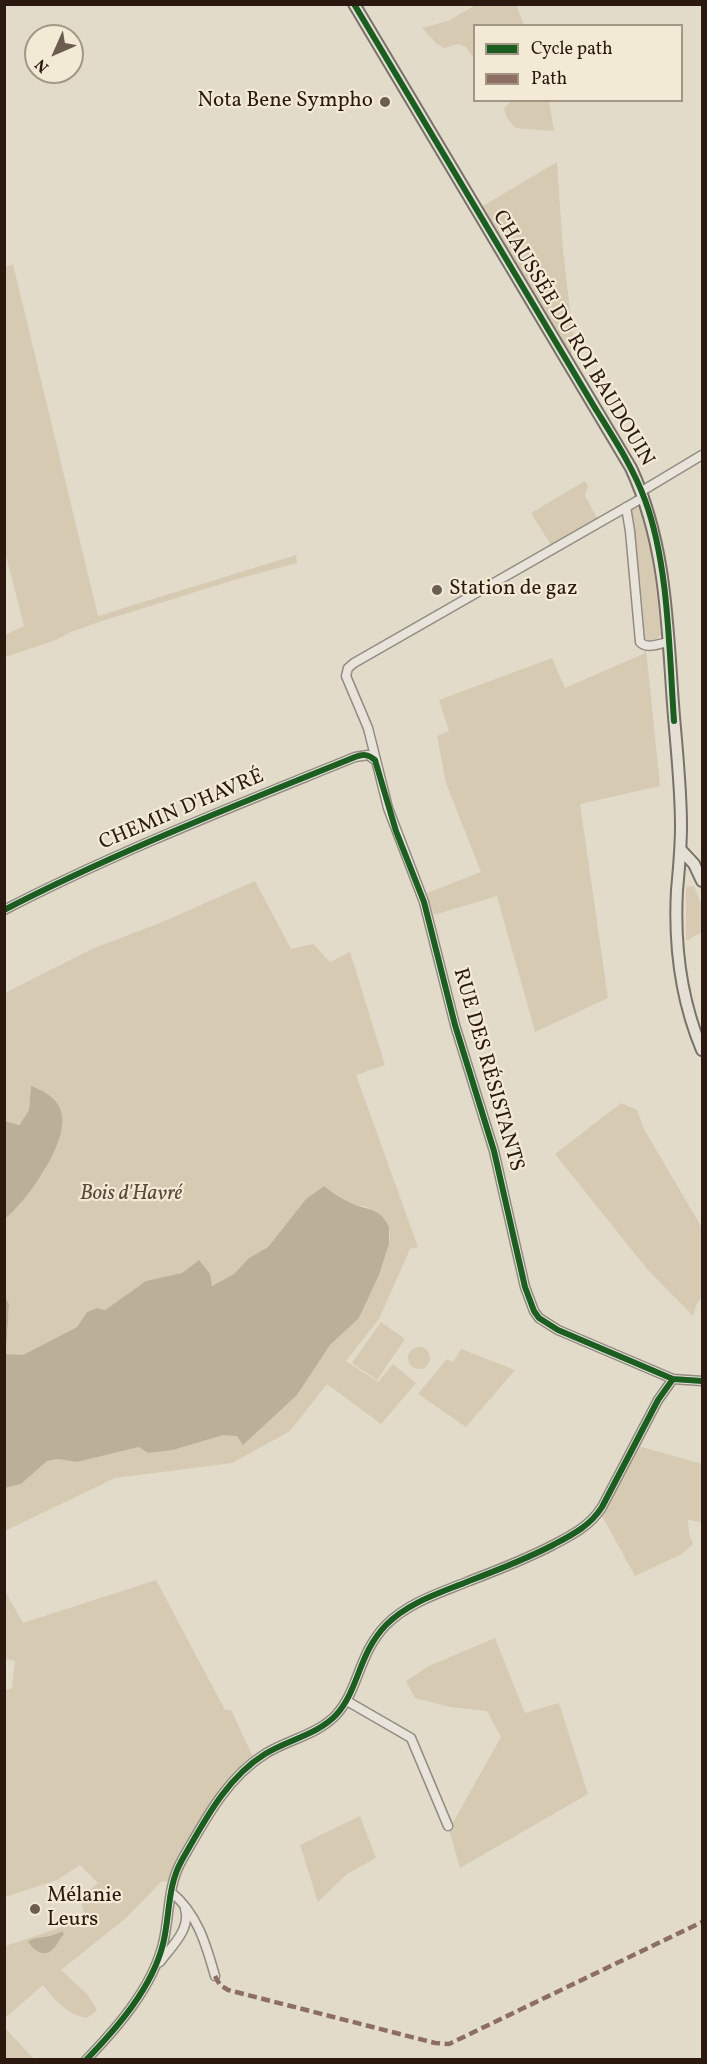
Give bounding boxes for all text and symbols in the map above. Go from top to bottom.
north arrow [24,24,84,84]
legend [473,24,683,102]
text: Cycle path [531,37,613,62]
text: N [31,53,55,77]
text: Path [531,67,567,92]
place label: Nota Bene Sympho [197,89,373,115]
marker: Nota Bene Sympho [378,95,392,109]
street label: CHAUSSÉE DU ROI BAUDOUIN [486,207,658,471]
place label: Station de gaz [449,577,577,603]
marker: Station de gaz [430,583,444,597]
street label: CHEMIN D'HAVRÉ [96,765,268,857]
street label: RUE DES RÉSISTANTS [446,966,528,1174]
park label: Bois d'Havré [80,1182,182,1208]
place label: Mélanie Leurs [47,1884,122,1934]
marker: Mélanie Leurs [28,1902,42,1916]

